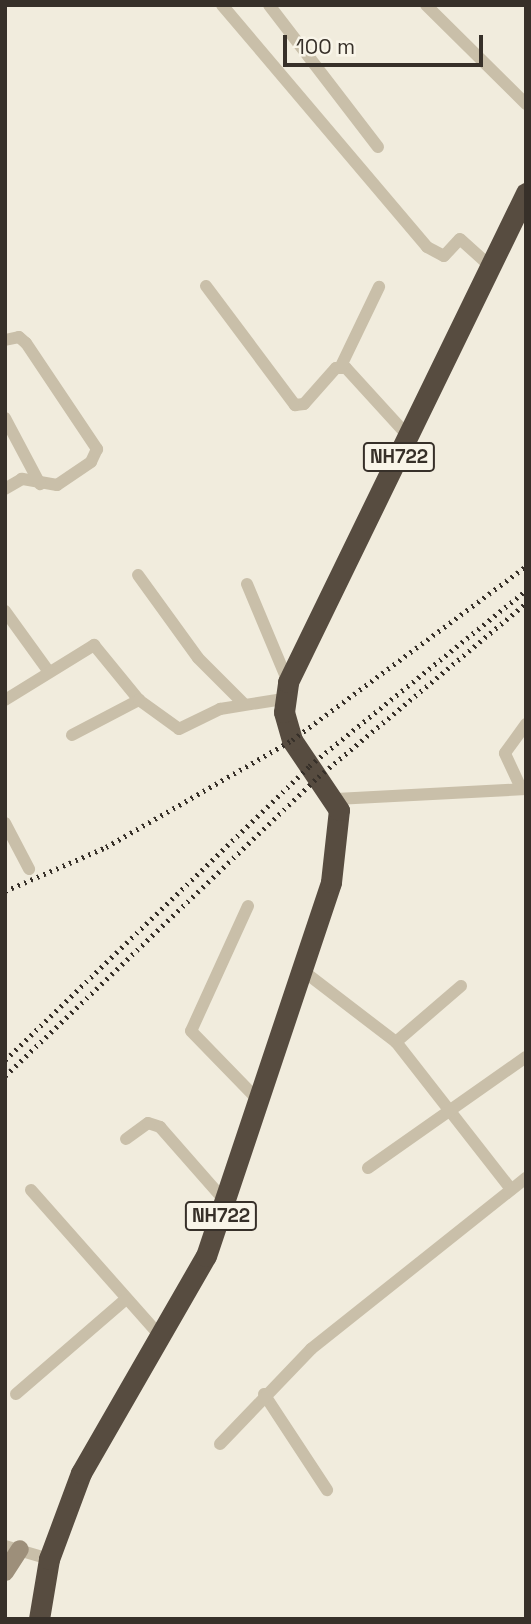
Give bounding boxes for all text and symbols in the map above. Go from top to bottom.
scale bar [286,21,486,65]
text: 100 m [296,33,355,60]
road number: NH722 [362,442,436,472]
road number: NH722 [184,1200,258,1232]

